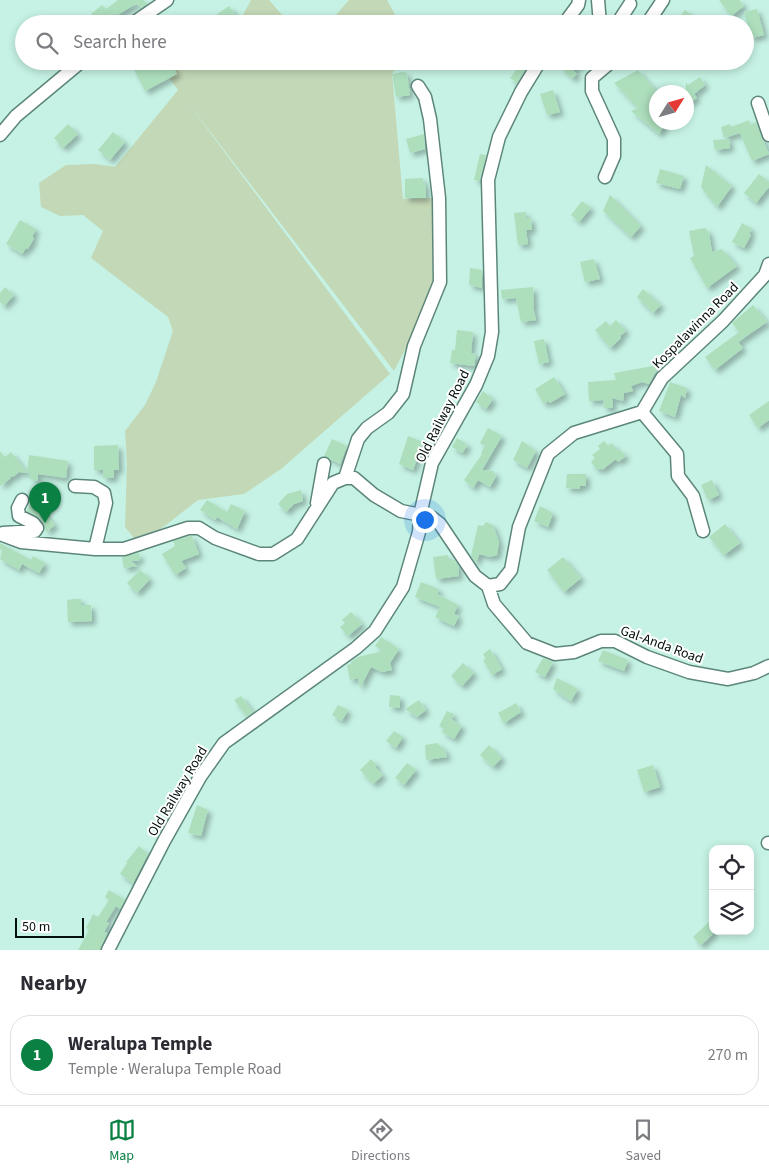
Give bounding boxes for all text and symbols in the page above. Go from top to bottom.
search box [15,15,754,70]
icon: search [33,29,61,57]
text: Search here [73,29,167,56]
north arrow [649,85,694,130]
street label: Kospalawinna Road [648,278,744,374]
street label: Old Railway Road [411,367,475,466]
pin: 1 [29,482,61,523]
your location [412,507,438,533]
street label: Gal-Anda Road [618,621,706,669]
street label: Old Railway Road [143,743,213,840]
map controls [709,845,754,935]
button: locate [709,845,754,890]
button: layers [709,890,754,935]
scale bar [15,915,84,938]
text: 50 m [22,917,50,937]
text: Nearby [20,968,87,998]
text: Weralupa Temple [68,1031,212,1058]
text: 1 [33,1044,41,1066]
text: 270 m [708,1044,748,1066]
text: Temple · Weralupa Temple Road [68,1058,282,1080]
tab: Map [108,1116,136,1166]
tab: Directions [351,1116,410,1166]
tab: Saved [626,1116,661,1166]

